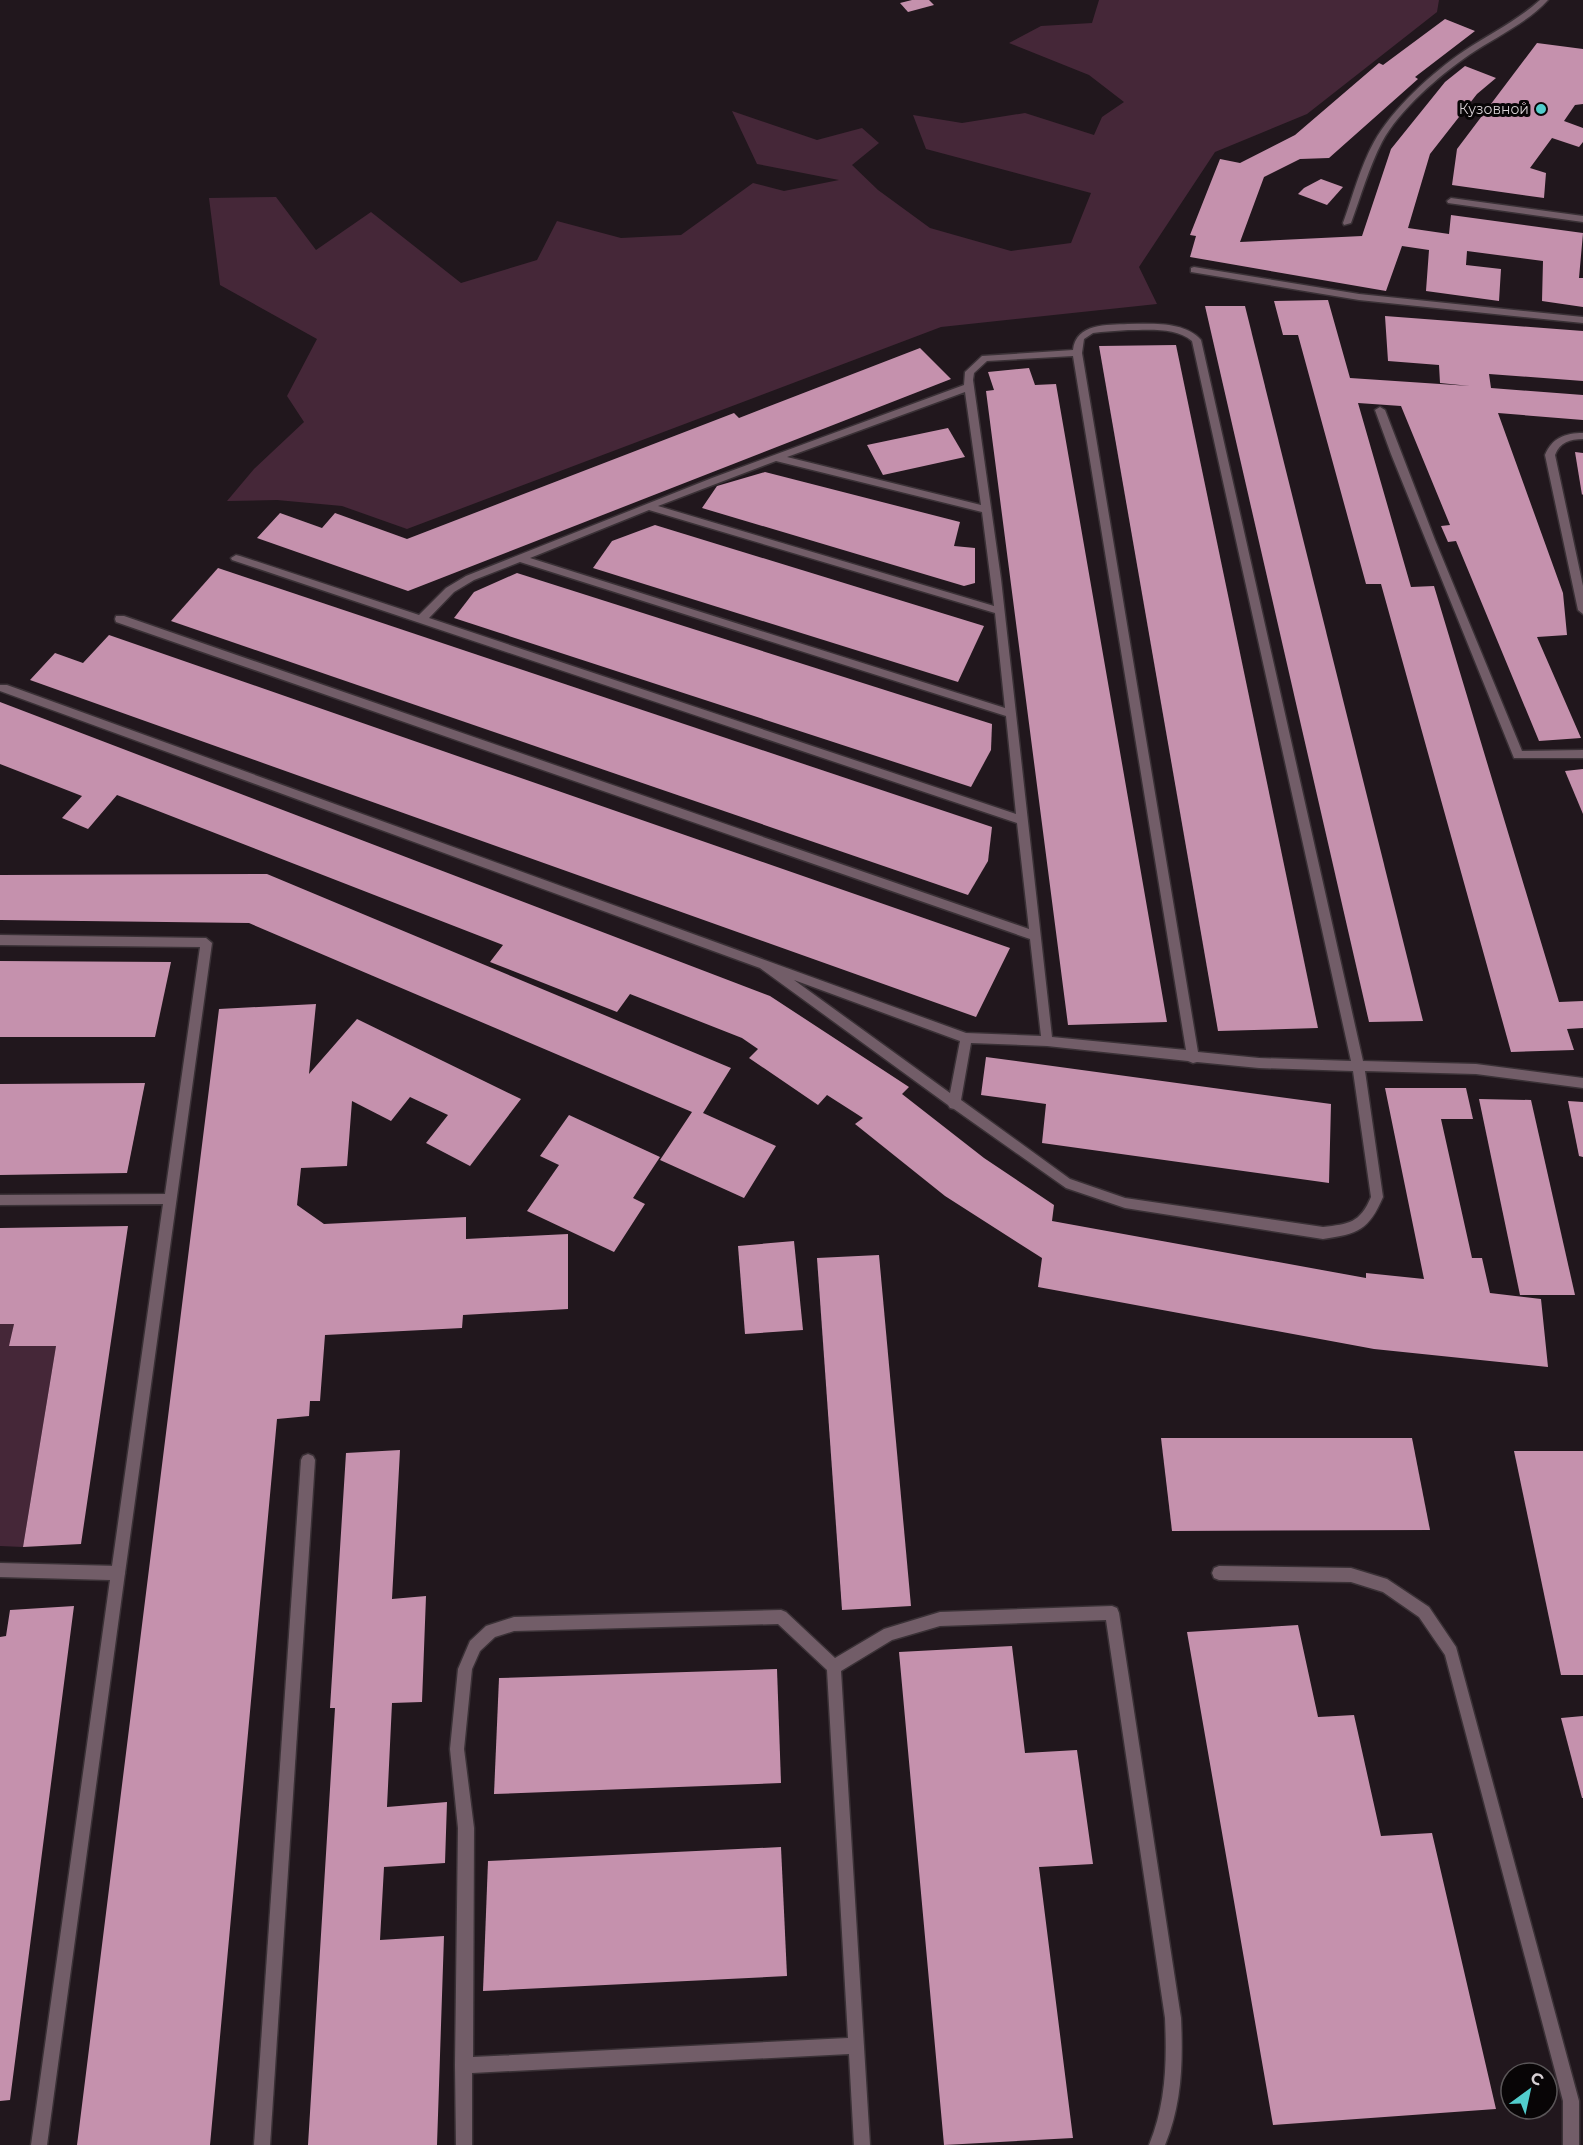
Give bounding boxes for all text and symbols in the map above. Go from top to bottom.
place label: Кузовной [1459,100,1529,118]
marker: Кузовной [1534,102,1548,116]
north arrow [1499,2061,1559,2121]
text: С [1527,2068,1547,2090]

